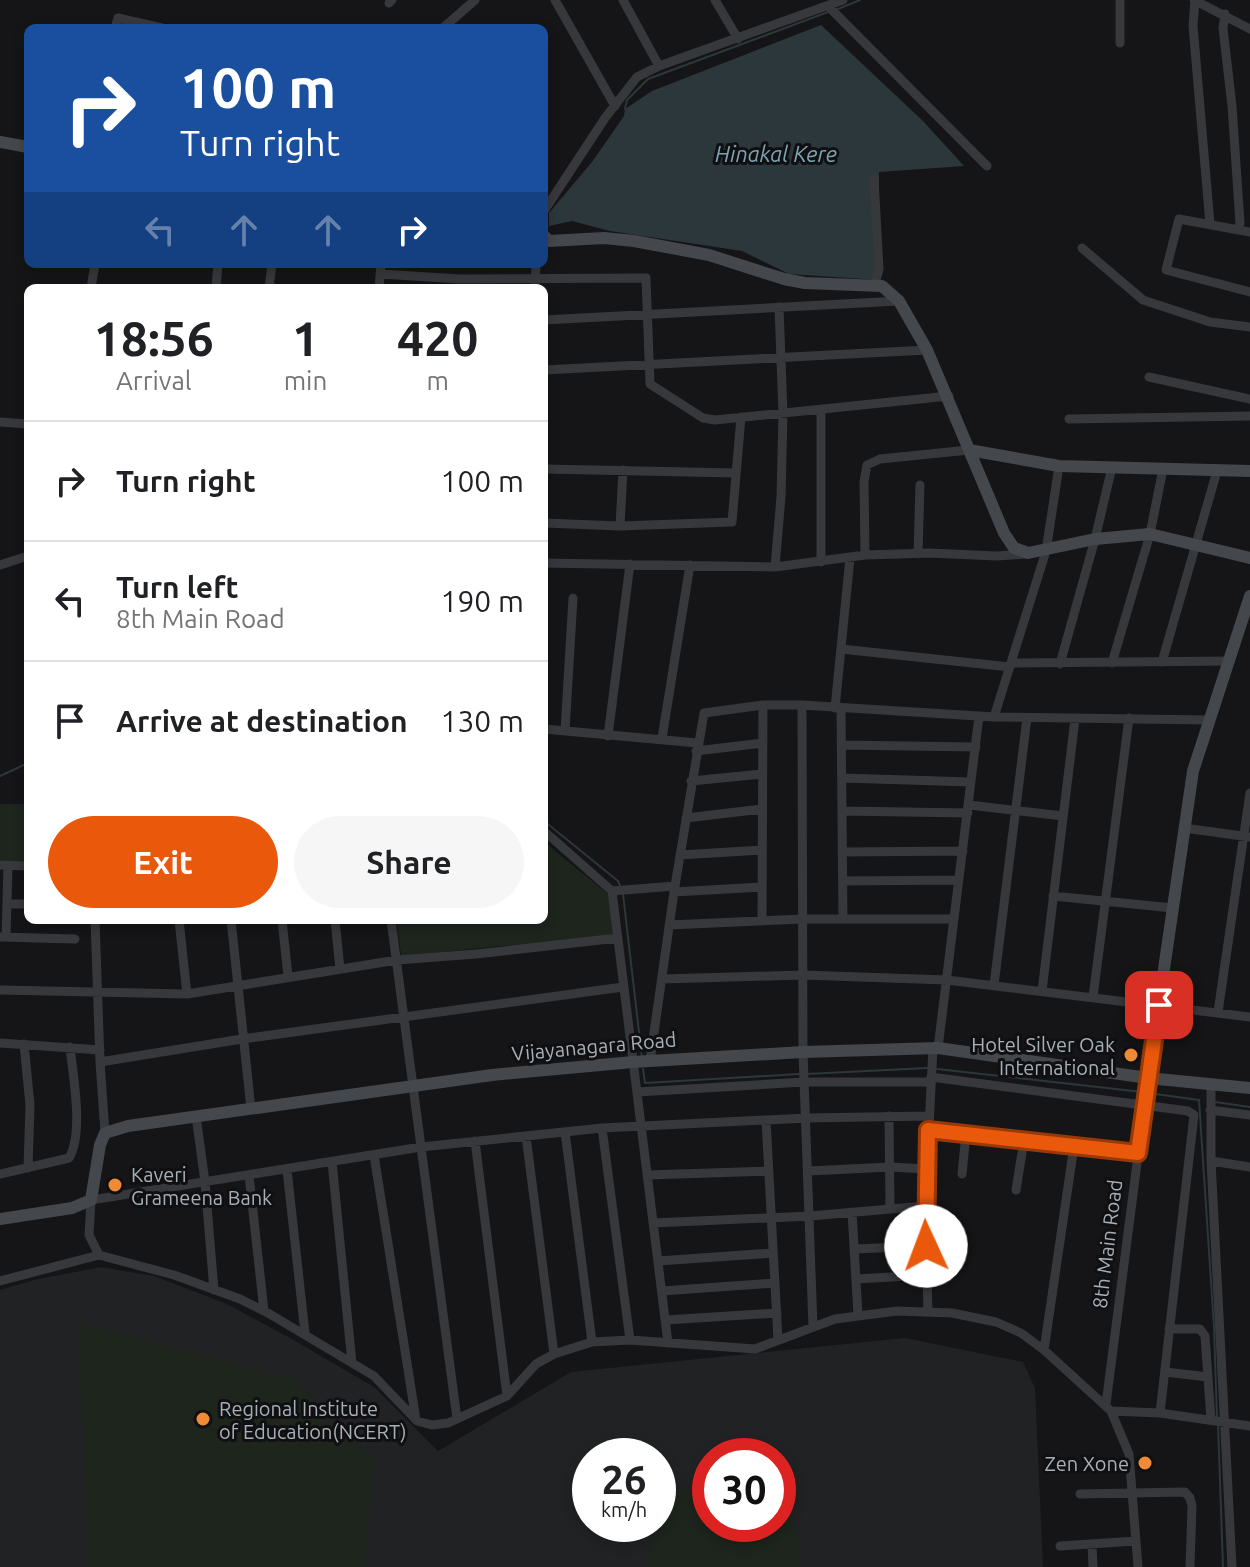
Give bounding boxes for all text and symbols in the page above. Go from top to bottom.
icon: right [48,56,152,160]
text: 100 m [180,56,336,119]
text: Turn right [180,122,340,163]
water label: Hinakal Kere [715,141,837,166]
icon: left [138,208,182,252]
icon: ahead [222,208,266,252]
icon: ahead [306,208,350,252]
icon: right [390,208,434,252]
text: 18:56 [94,311,214,365]
text: 1 [292,311,319,365]
text: 420 [397,311,478,365]
text: Arrival [116,366,192,395]
text: min [284,366,327,395]
text: m [426,366,449,395]
icon: right [48,459,92,503]
text: Turn right [116,464,256,498]
text: 100 m [440,464,524,498]
text: Turn left [116,570,238,604]
icon: left [48,579,92,623]
text: 190 m [440,584,524,618]
text: 8th Main Road [116,604,285,633]
icon: arrive [48,699,92,743]
text: Arrive at destination [116,704,408,738]
text: 130 m [440,704,524,738]
button: Exit [48,816,278,908]
button: Share [294,816,524,908]
pin [1125,971,1193,1039]
icon: arrive [1137,983,1181,1027]
street label: Vijayanagara Road [511,1027,677,1065]
place label: Hotel Silver Oak International [971,1033,1115,1079]
marker: Hotel Silver Oak International [1122,1046,1140,1064]
place label: Kaveri Grameena Bank [131,1163,272,1209]
marker: Kaveri Grameena Bank [106,1176,124,1194]
street label: 8th Main Road [1088,1178,1126,1310]
position arrow [884,1204,968,1288]
place label: Regional Institute of Education(NCERT) [219,1397,407,1443]
marker: Regional Institute of Education(NCERT) [194,1410,212,1428]
speed limit sign: 30 [692,1438,796,1542]
place label: Zen Xone [1044,1452,1129,1475]
marker: Zen Xone [1136,1454,1154,1472]
text: 26 [601,1457,647,1502]
text: km/h [601,1498,647,1521]

